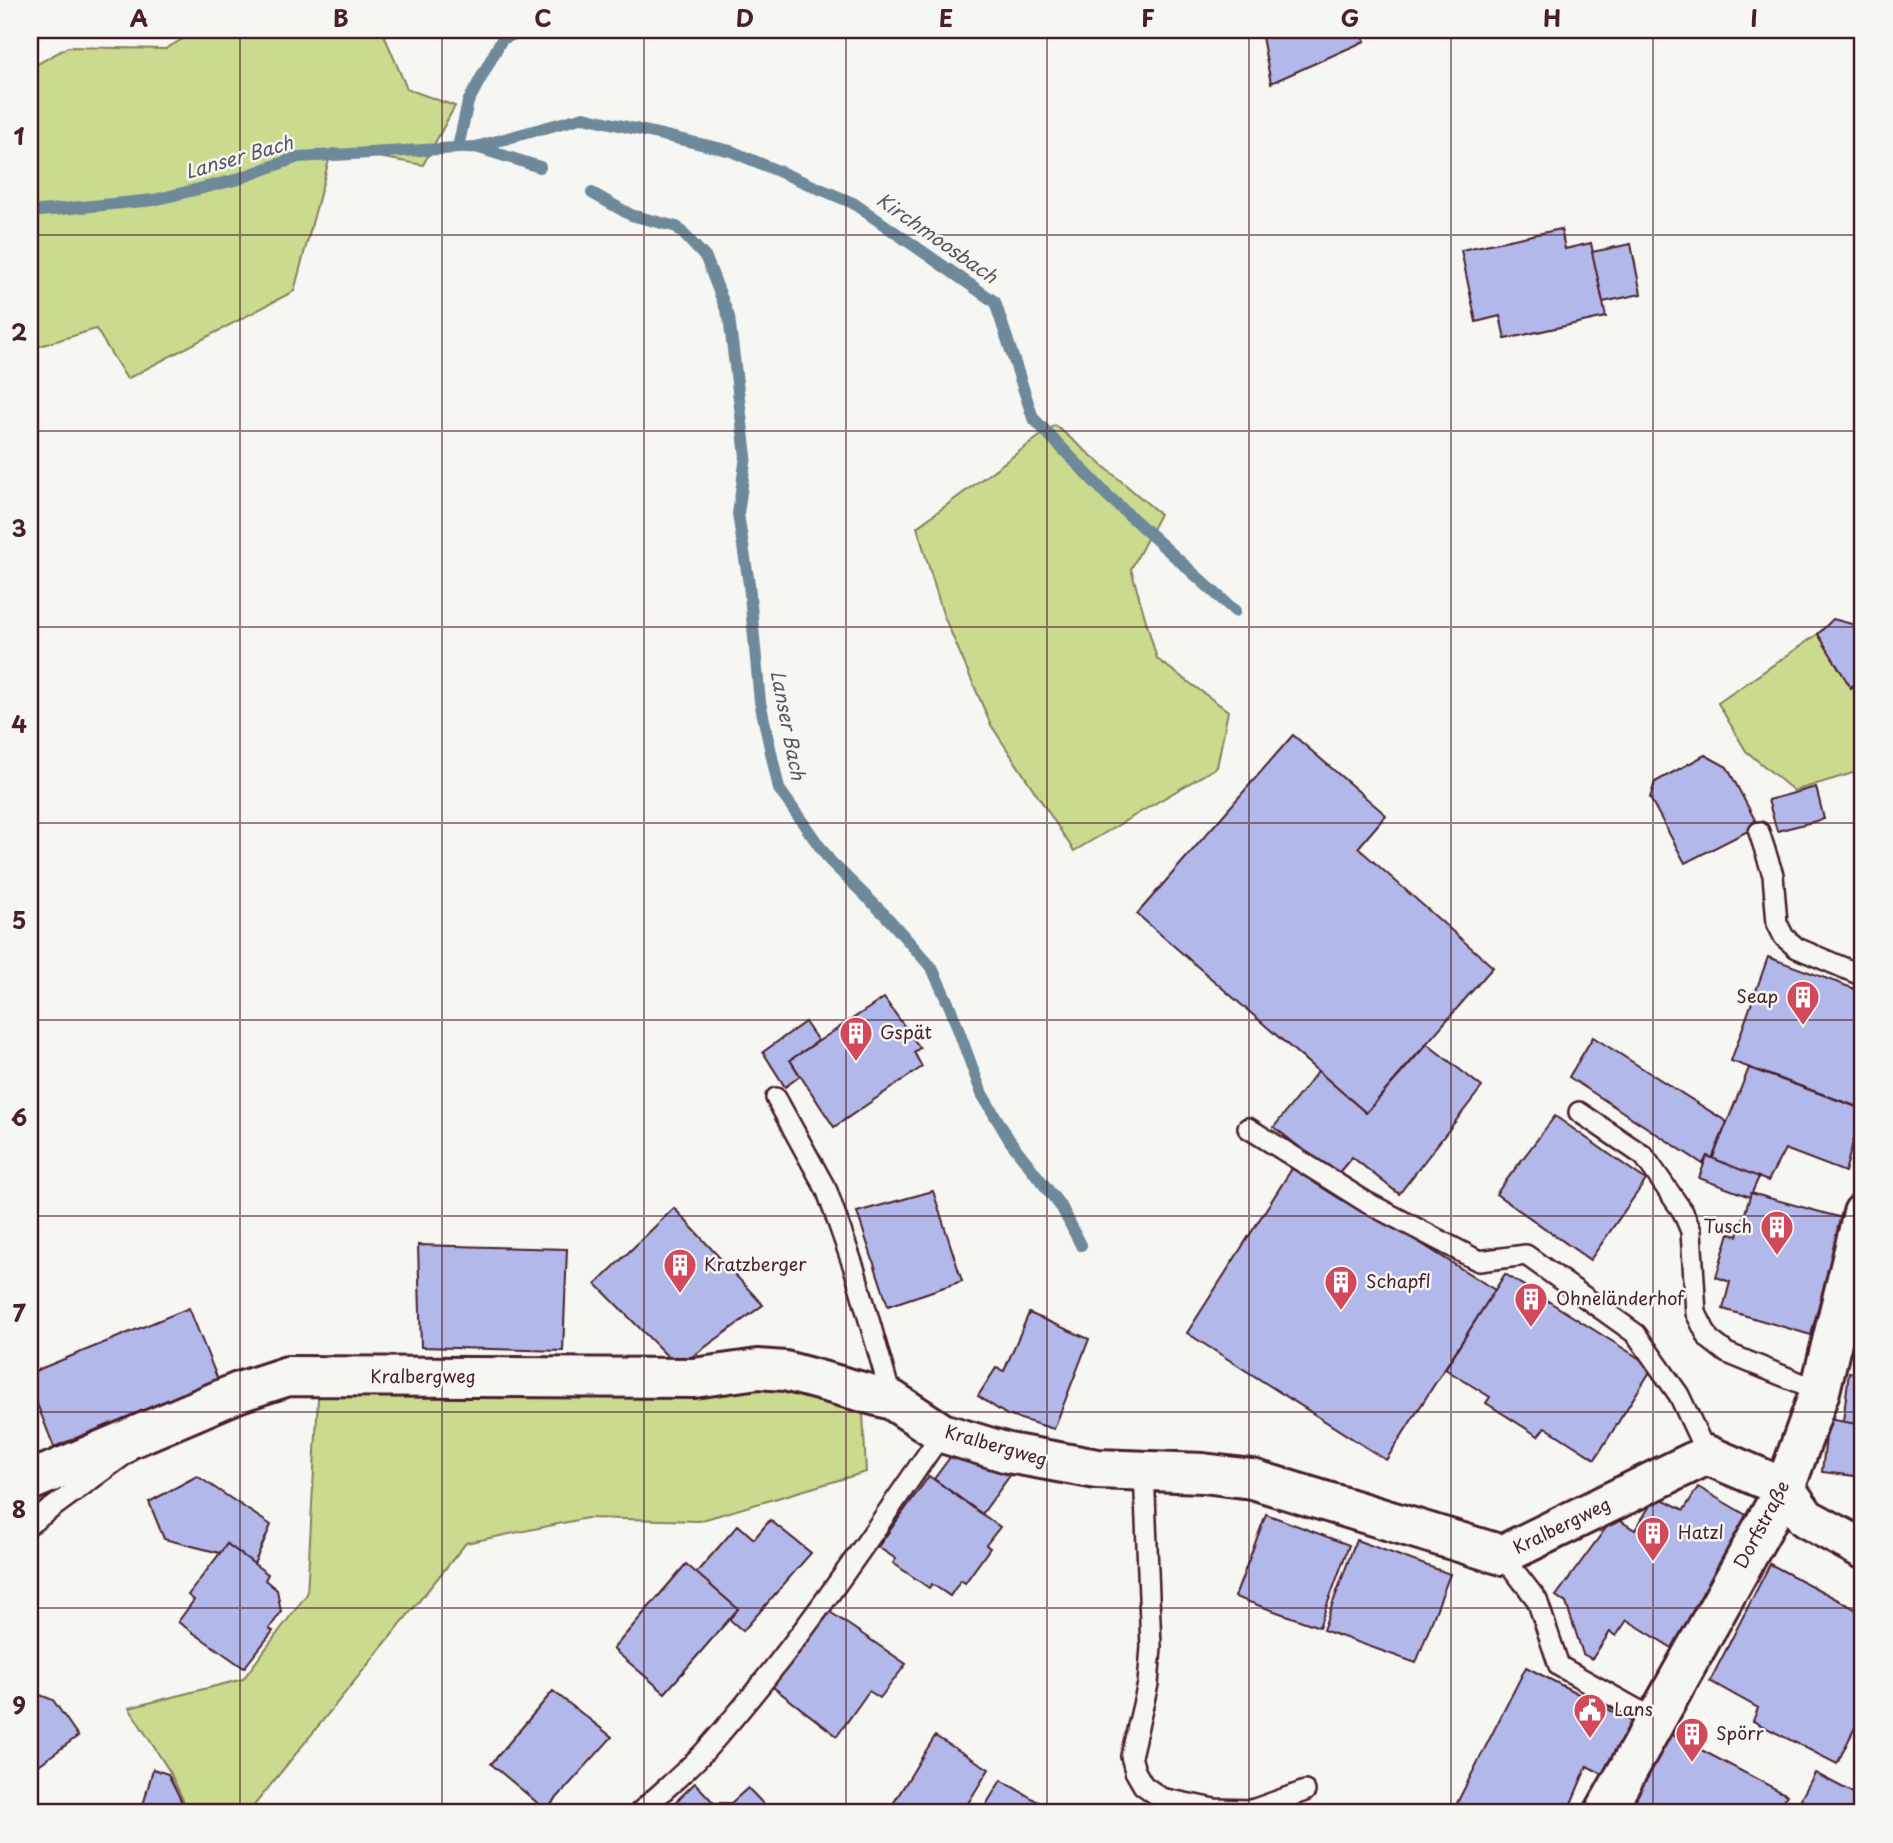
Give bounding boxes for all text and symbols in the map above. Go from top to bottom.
text: A [130,0,148,35]
text: B [333,0,349,35]
text: C [534,0,552,35]
text: D [736,0,754,35]
text: E [939,0,953,35]
text: F [1141,0,1155,35]
text: G [1341,0,1359,35]
text: H [1543,0,1561,35]
text: I [1750,0,1758,35]
text: 1 [14,118,25,153]
water label: Lanser Bach [182,127,297,185]
water label: Kirchmoosbach [872,185,1004,290]
text: 2 [11,314,27,349]
text: 3 [11,510,27,545]
water label: Lanser Bach [765,668,813,783]
text: 4 [11,706,27,741]
text: 5 [12,902,26,937]
building icon: Seap [1784,978,1822,1027]
place label: Seap [1736,982,1778,1009]
building icon: Gspät [837,1014,875,1063]
place label: Gspät [880,1018,932,1045]
text: 6 [11,1099,27,1134]
building icon: Tusch [1758,1208,1796,1257]
place label: Tusch [1703,1212,1752,1239]
building icon: Kratzberger [661,1246,699,1295]
place label: Kratzberger [704,1250,807,1277]
building icon: Schapfl [1322,1263,1360,1312]
place label: Schapfl [1366,1267,1431,1294]
building icon: Ohneländerhof [1512,1280,1550,1329]
place label: Ohneländerhof [1556,1284,1686,1311]
text: 7 [12,1295,26,1330]
street label: Kralbergweg [370,1362,476,1389]
street label: Kralbergweg [942,1417,1051,1472]
street label: Dorfstraße [1726,1475,1795,1573]
street label: Kralbergweg [1508,1489,1615,1560]
text: 8 [12,1491,26,1526]
building icon: Hatzl [1634,1514,1672,1563]
place label: Hatzl [1678,1518,1724,1545]
text: 9 [12,1687,26,1722]
public building icon: Lans [1571,1691,1609,1740]
place label: Lans [1614,1695,1653,1722]
building icon: Spörr [1673,1715,1711,1764]
place label: Spörr [1716,1719,1765,1746]

